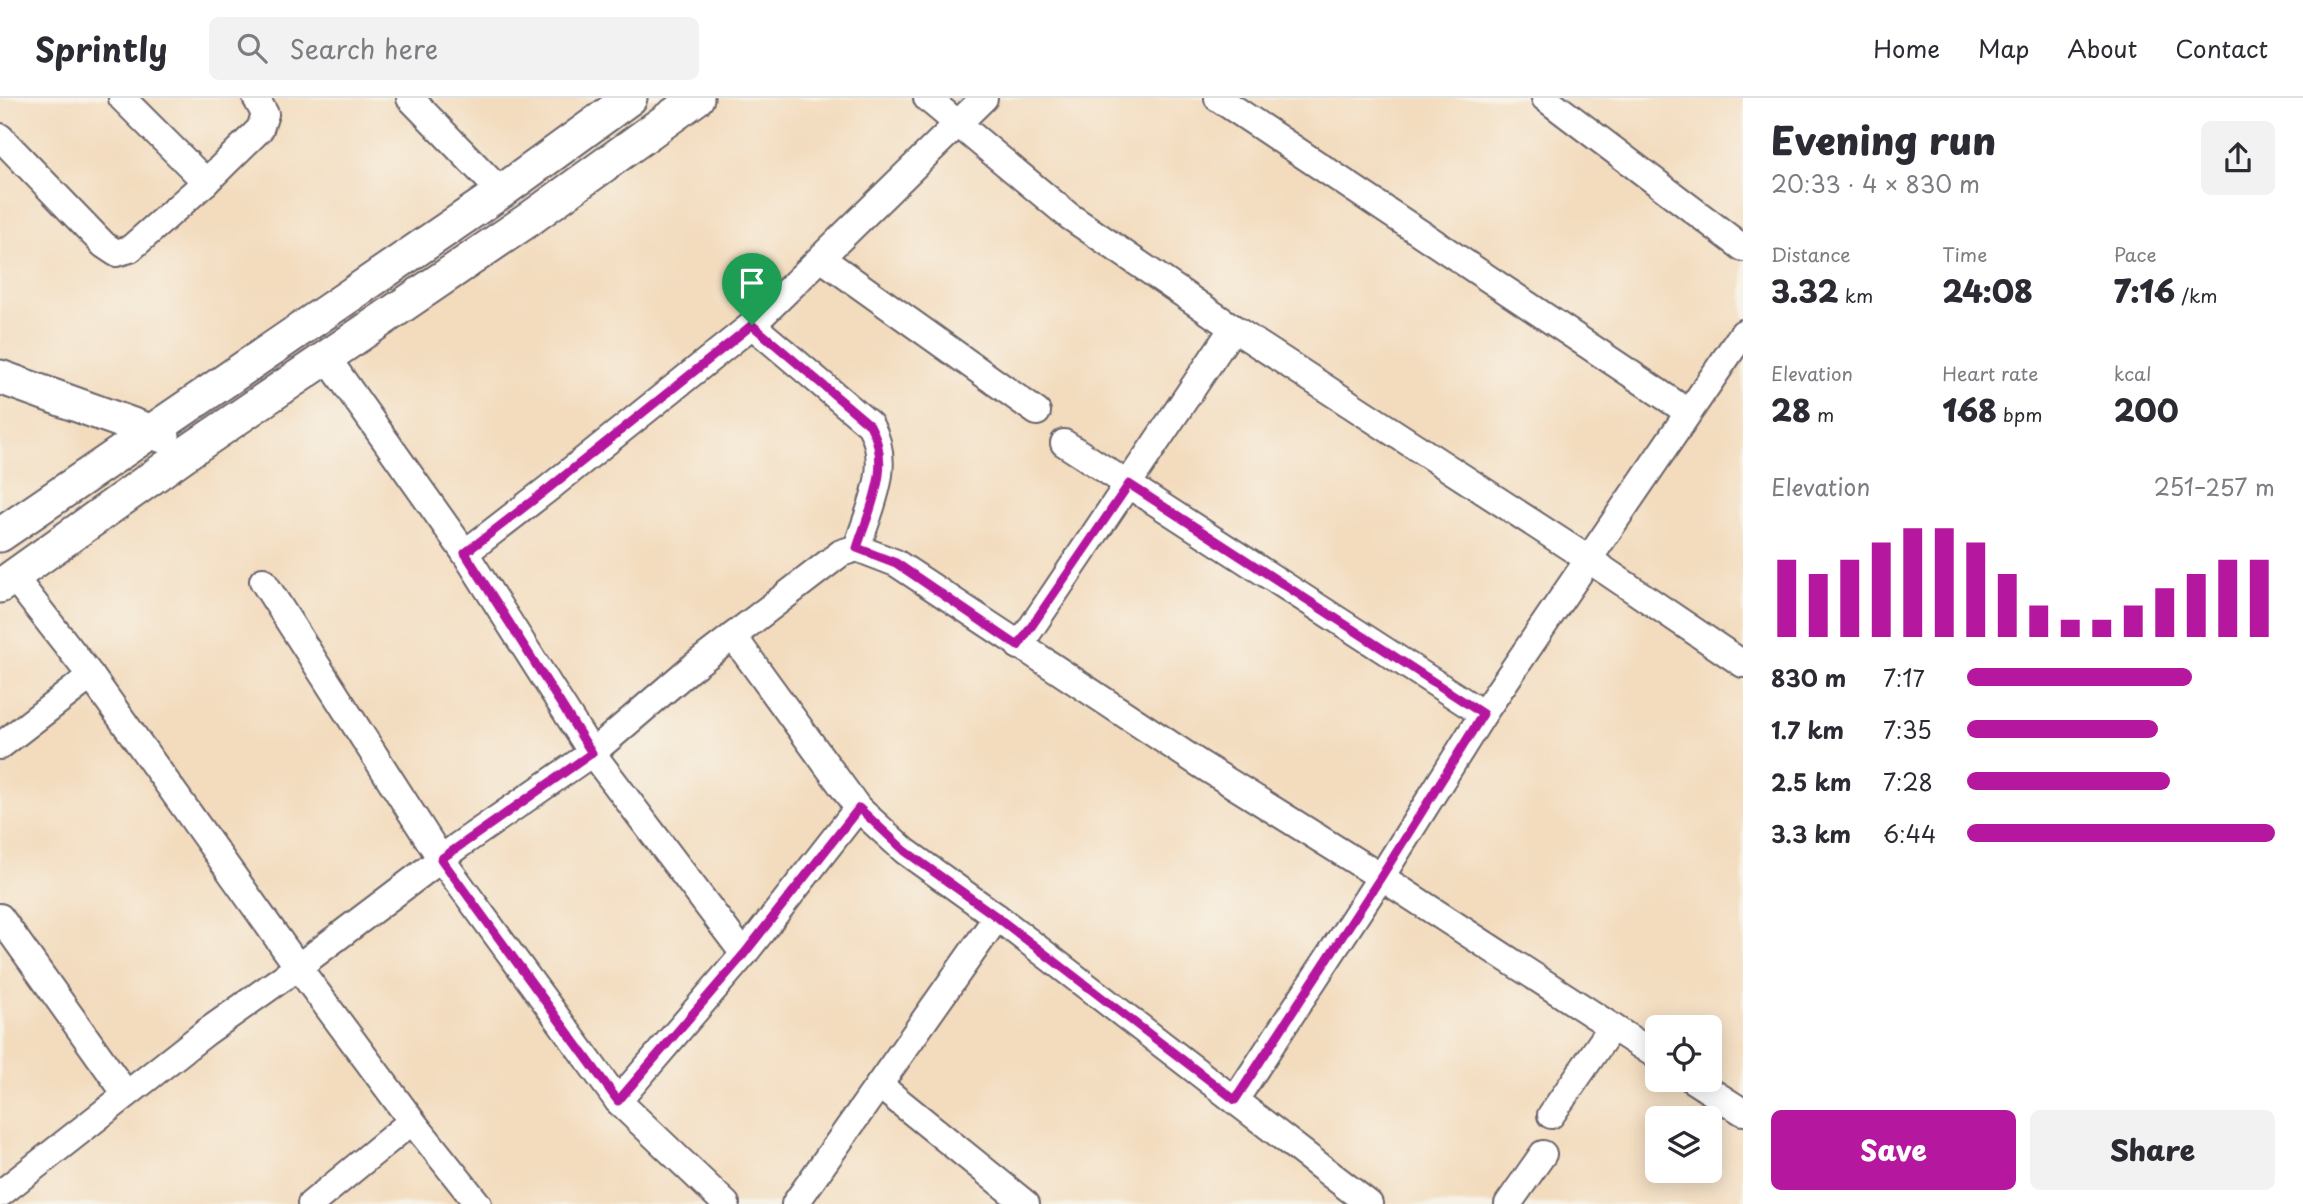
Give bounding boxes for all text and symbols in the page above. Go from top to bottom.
search box [209,17,699,80]
text: Sprintly [35,23,167,73]
icon: search [233,29,271,67]
text: Search here [289,29,438,68]
text: Home [1873,30,1940,66]
text: Map [1978,30,2029,66]
text: About [2067,30,2137,66]
text: Contact [2175,30,2268,66]
text: Evening run [1771,111,1996,168]
button: share [2201,121,2275,195]
text: 20:33 · 4 × 830 m [1771,166,1980,201]
text: Distance [1771,240,1851,268]
text: Time [1942,240,1987,268]
text: Pace [2114,240,2157,268]
pin [722,253,782,325]
icon: arrive [733,264,771,302]
text: 3.32 [1771,268,1838,313]
text: 24:08 [1942,268,2033,313]
text: 7:16 [2114,268,2175,313]
text: km [1838,281,1873,309]
text: /km [2175,281,2218,309]
text: Elevation [1771,359,1853,387]
text: Heart rate [1942,359,2038,387]
text: kcal [2114,359,2152,387]
text: 28 [1771,387,1811,432]
text: 168 [1942,387,1997,432]
text: 200 [2114,387,2179,432]
text: m [1811,400,1834,428]
text: bpm [1997,400,2043,428]
text: Elevation [1771,469,1870,504]
text: 251–257 m [2154,469,2275,504]
text: 830 m [1771,660,1846,695]
text: 7:17 [1883,660,1925,695]
text: 1.7 km [1771,712,1844,747]
text: 7:35 [1883,712,1932,747]
text: 2.5 km [1771,764,1851,799]
text: 7:28 [1883,764,1933,799]
text: 3.3 km [1771,816,1851,851]
text: 6:44 [1883,816,1936,851]
map controls [1645,1015,1722,1183]
button: locate [1645,1015,1722,1092]
button: layers [1645,1106,1722,1183]
button: Save [1771,1110,2016,1190]
button: Share [2030,1110,2275,1190]

